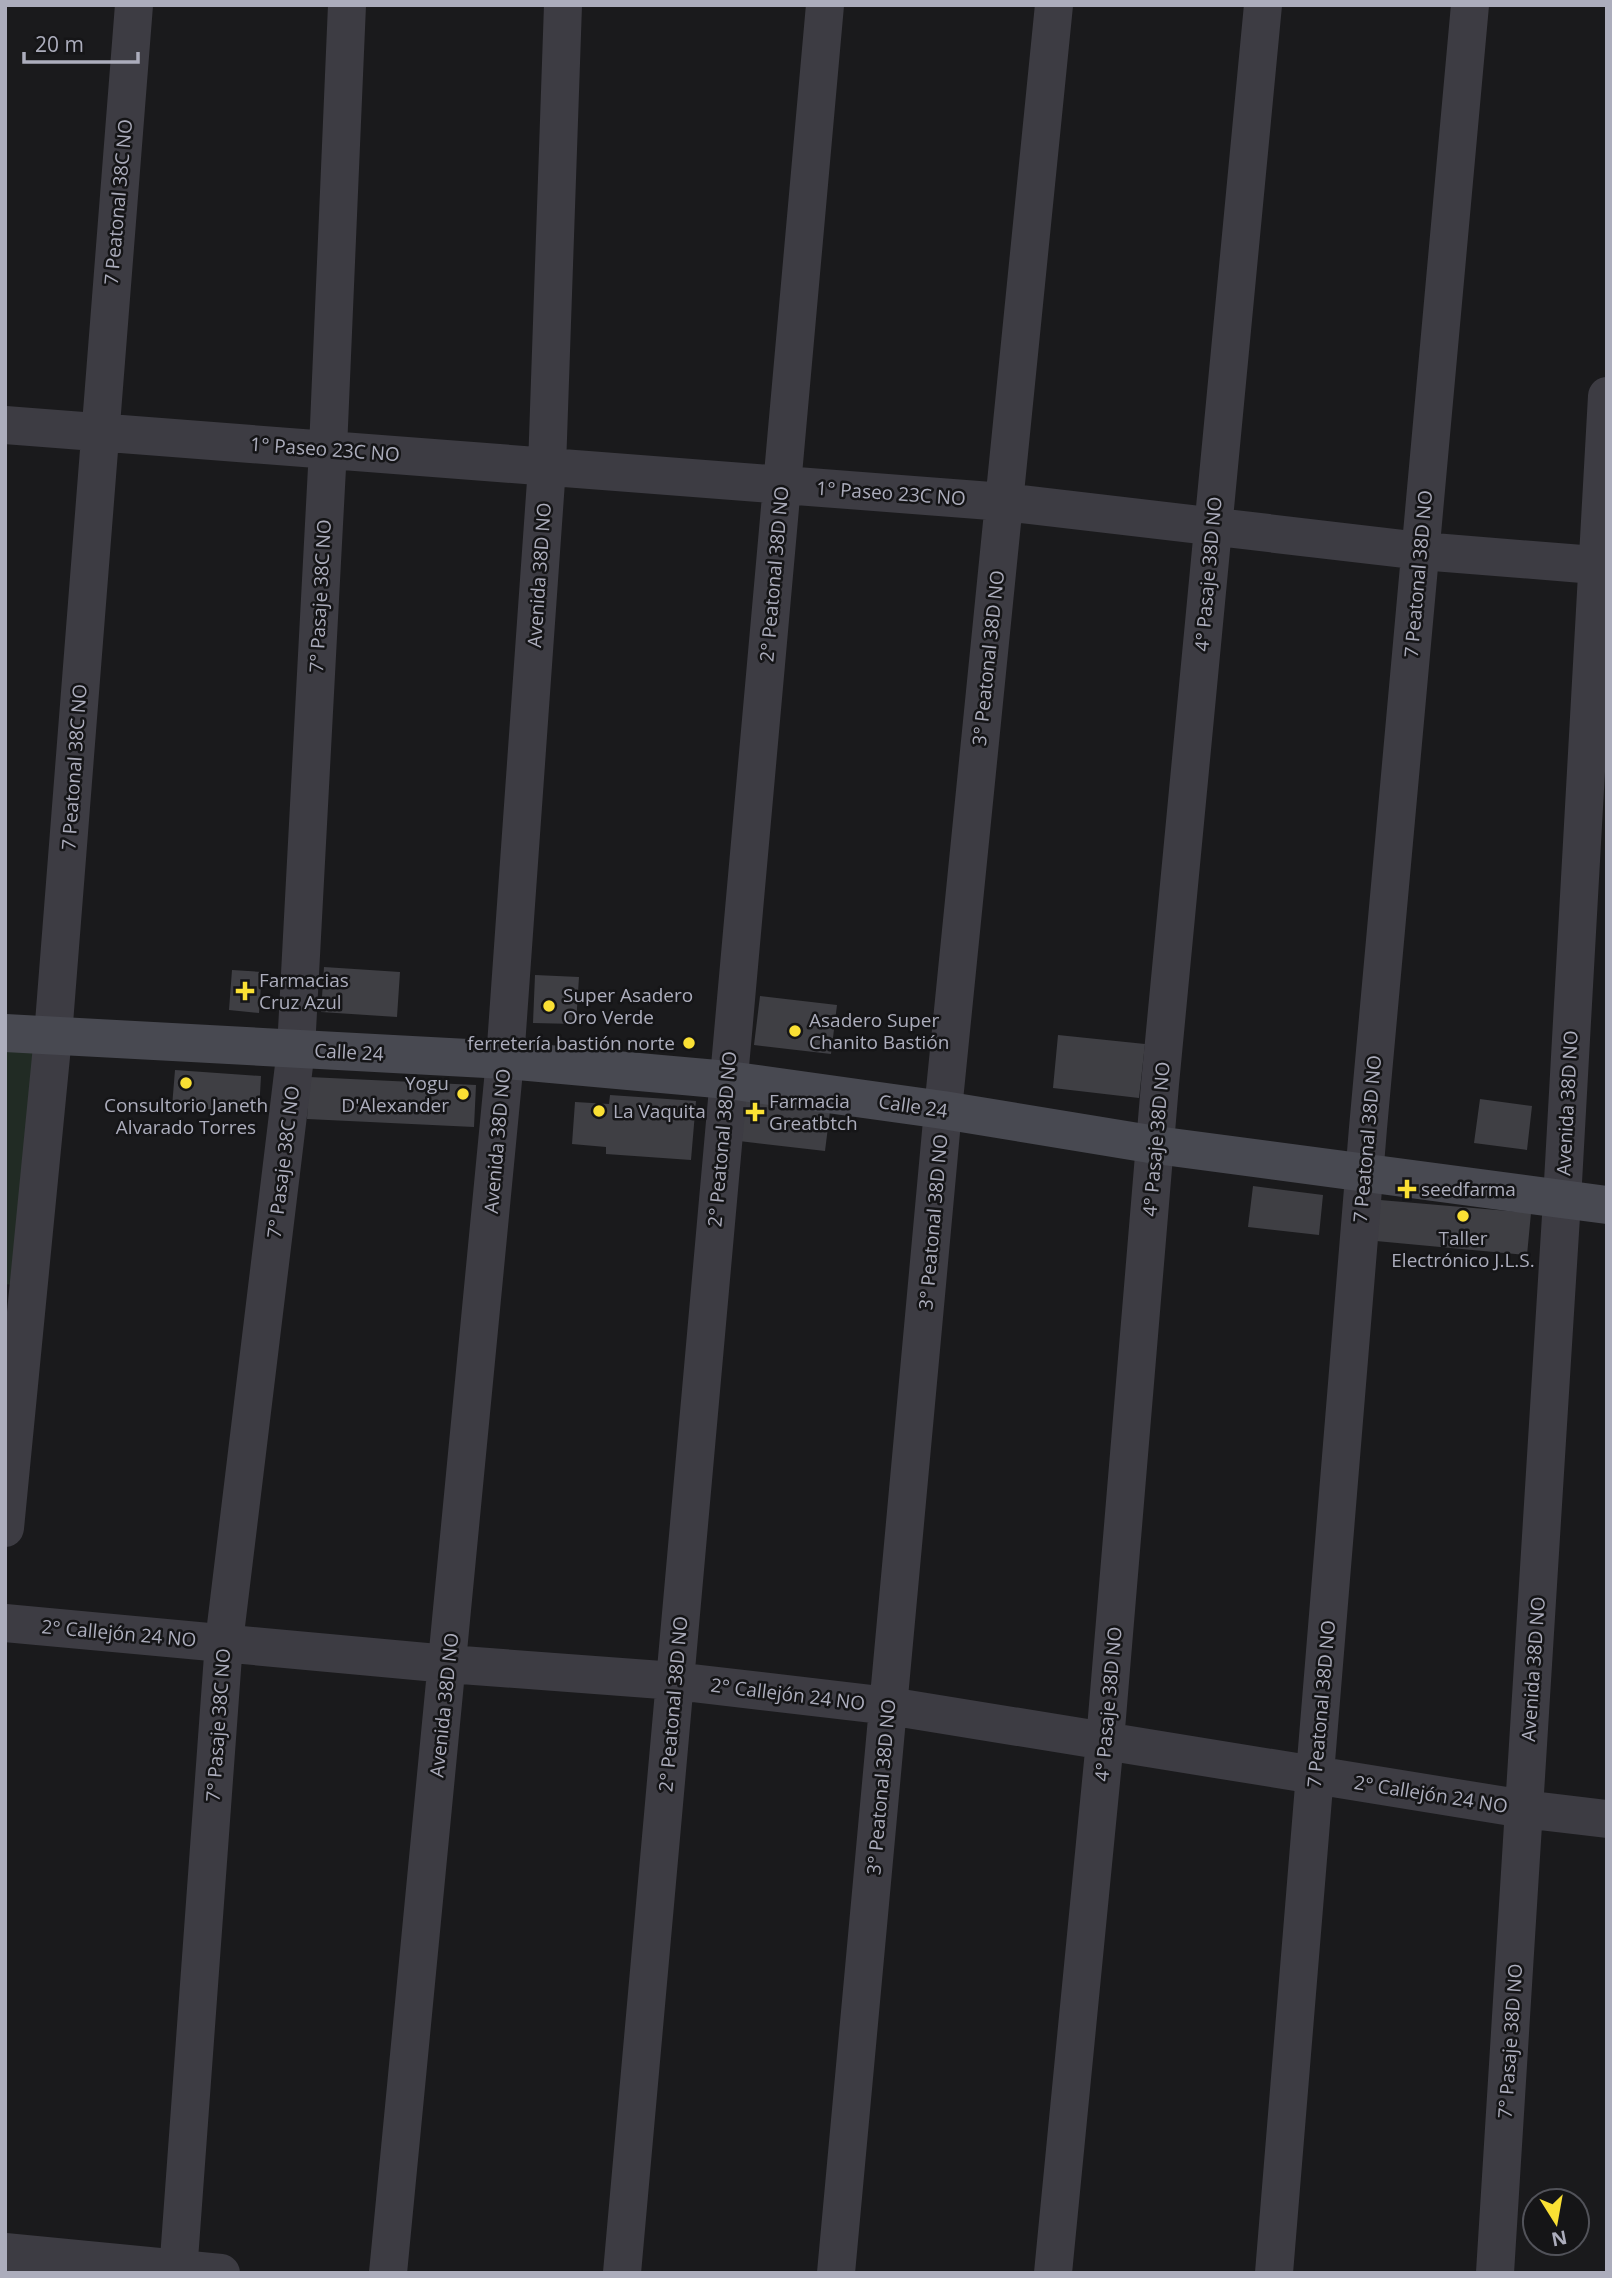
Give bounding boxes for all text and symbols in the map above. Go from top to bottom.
scale bar [24,21,138,65]
text: 20 m [35,30,84,58]
street label: 7 Peatonal 38C NO [98,118,138,286]
street label: 1° Paseo 23C NO [249,431,401,467]
street label: 1° Paseo 23C NO [815,475,967,511]
street label: 2° Peatonal 38D NO [753,485,795,663]
street label: 7 Peatonal 38D NO [1398,489,1438,659]
street label: 4° Pasaje 38D NO [1188,495,1228,653]
street label: Avenida 38D NO [521,502,557,648]
street label: 7° Pasaje 38C NO [303,519,337,673]
street label: 3° Peatonal 38D NO [966,569,1010,747]
street label: 7 Peatonal 38C NO [55,683,93,851]
place label: Farmacias Cruz Azul [259,967,349,1015]
place label: Super Asadero Oro Verde [563,982,693,1030]
marker: Farmacias Cruz Azul [237,983,253,999]
marker: Super Asadero Oro Verde [541,998,557,1014]
place label: Asadero Super Chanito Bastión [809,1007,949,1055]
marker: Asadero Super Chanito Bastión [787,1023,803,1039]
place label: ferretería bastión norte [467,1030,675,1056]
street label: Avenida 38D NO [1550,1030,1584,1176]
marker: ferretería bastión norte [681,1035,697,1051]
street label: Calle 24 [314,1037,384,1067]
street label: 2° Peatonal 38D NO [701,1050,743,1228]
street label: 7 Peatonal 38D NO [1347,1054,1387,1224]
street label: 4° Pasaje 38D NO [1136,1060,1176,1218]
street label: Avenida 38D NO [478,1068,516,1214]
place label: Yogu D'Alexander [341,1070,449,1118]
marker: Consultorio Janeth Alvarado Torres [178,1075,194,1091]
street label: 7° Pasaje 38C NO [261,1084,305,1240]
marker: Yogu D'Alexander [455,1086,471,1102]
place label: Farmacia Greatbtch [769,1088,858,1136]
street label: Calle 24 [877,1088,949,1124]
place label: Consultorio Janeth Alvarado Torres [104,1092,268,1140]
place label: La Vaquita [613,1098,706,1124]
marker: La Vaquita [591,1103,607,1119]
marker: Farmacia Greatbtch [747,1104,763,1120]
street label: 3° Peatonal 38D NO [912,1133,954,1311]
place label: seedfarma [1421,1176,1516,1202]
marker: seedfarma [1399,1181,1415,1197]
marker: Taller Electrónico J.L.S. [1455,1208,1471,1224]
place label: Taller Electrónico J.L.S. [1391,1225,1535,1273]
street label: Avenida 38D NO [1515,1596,1551,1742]
street label: 2° Callejón 24 NO [41,1613,197,1653]
street label: 2° Peatonal 38D NO [652,1615,694,1793]
street label: 7 Peatonal 38D NO [1301,1619,1341,1789]
street label: 4° Pasaje 38D NO [1088,1625,1128,1783]
street label: Avenida 38D NO [423,1631,465,1779]
street label: 7° Pasaje 38C NO [200,1647,236,1803]
street label: 2° Callejón 24 NO [709,1672,867,1716]
street label: 3° Peatonal 38D NO [860,1698,902,1876]
street label: 2° Callejón 24 NO [1352,1769,1510,1819]
street label: 7° Pasaje 38D NO [1492,1963,1528,2119]
north arrow [1521,2187,1591,2257]
text: N [1549,2224,1569,2253]

